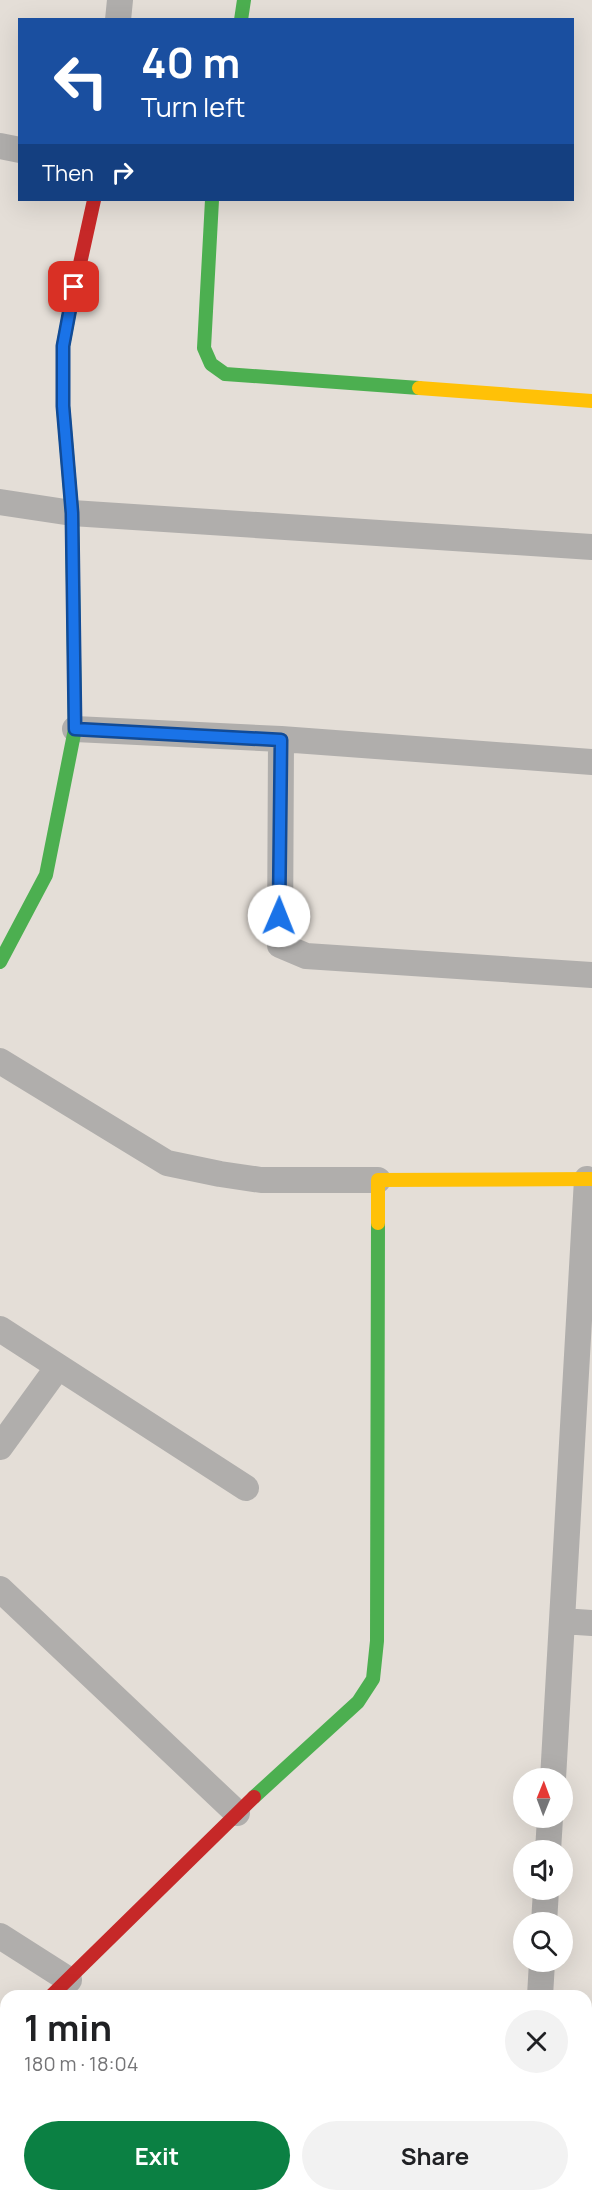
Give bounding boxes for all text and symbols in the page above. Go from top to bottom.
text: 40 m [141,33,240,91]
icon: left [42,42,120,120]
text: Turn left [141,88,245,125]
icon: right [106,156,139,189]
text: Then [42,158,94,188]
pin [48,261,99,312]
icon: arrive [57,270,90,303]
position arrow [247,884,311,948]
north arrow [513,1768,573,1828]
map controls [513,1768,573,1972]
button: sound [513,1840,573,1900]
button: search [513,1912,573,1972]
text: 1 min [24,2003,112,2052]
button: close [505,2010,568,2073]
text: 180 m · 18:04 [24,2050,138,2077]
button: Exit [24,2121,290,2190]
button: Share [302,2121,568,2190]

